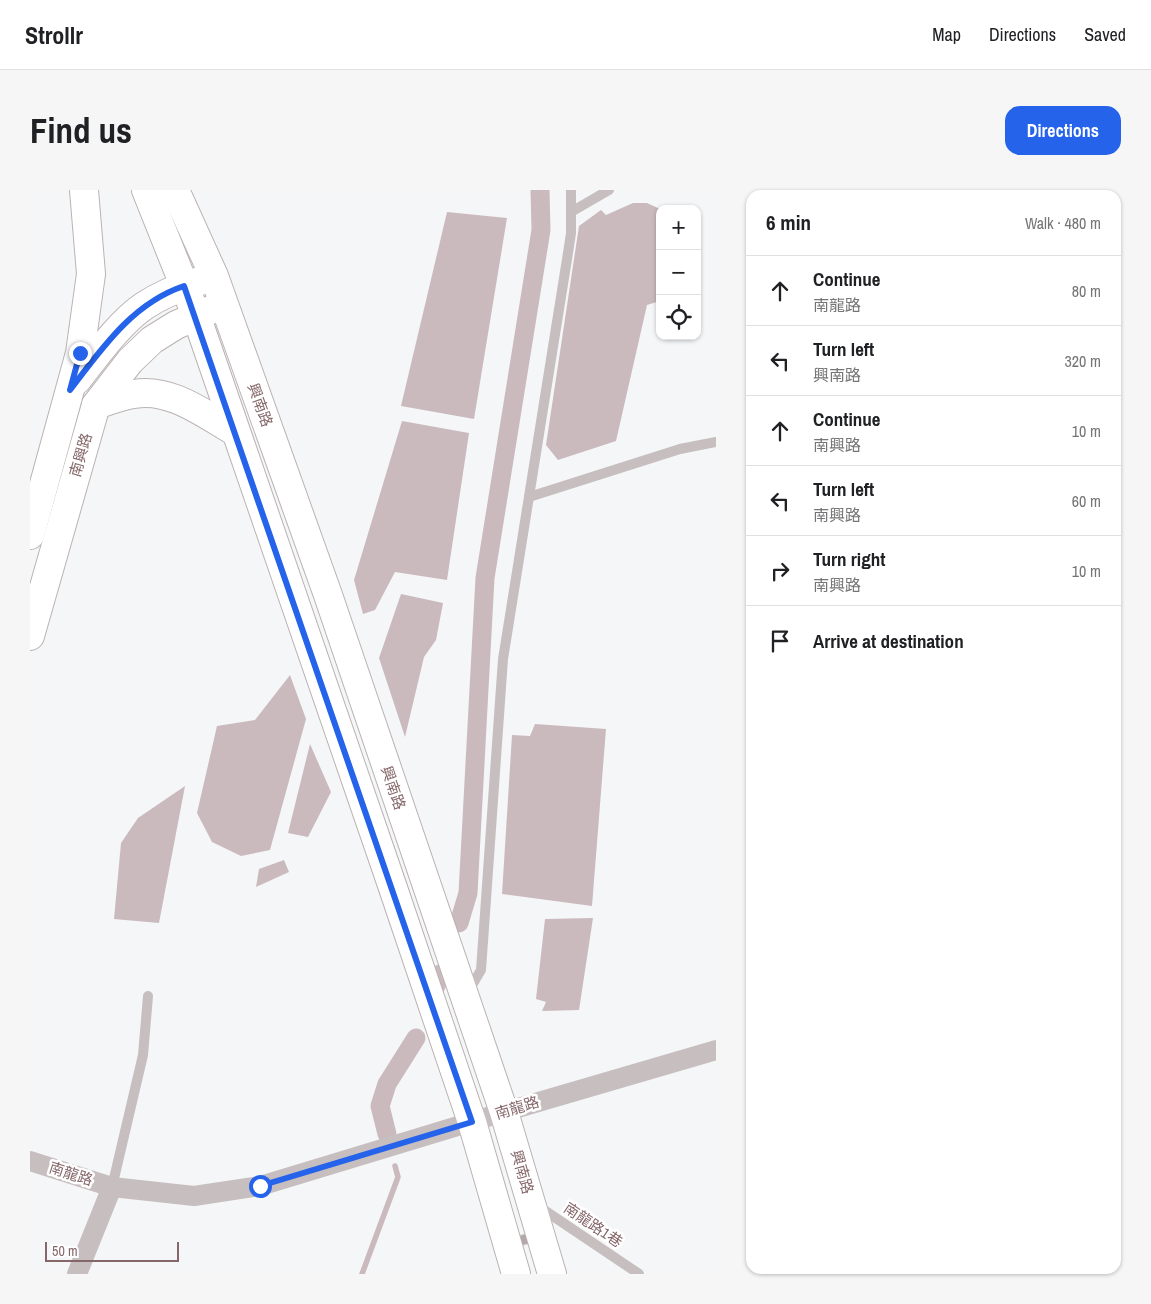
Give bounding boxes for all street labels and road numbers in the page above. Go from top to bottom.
street label: 興南路 [243,380,278,430]
street label: 南興路 [64,430,97,479]
street label: 興南路 [376,763,411,813]
street label: 南龍路 [492,1091,541,1124]
street label: 興南路 [506,1147,539,1196]
street label: 南龍路 [47,1157,96,1190]
street label: 南龍路1巷 [560,1197,627,1252]

